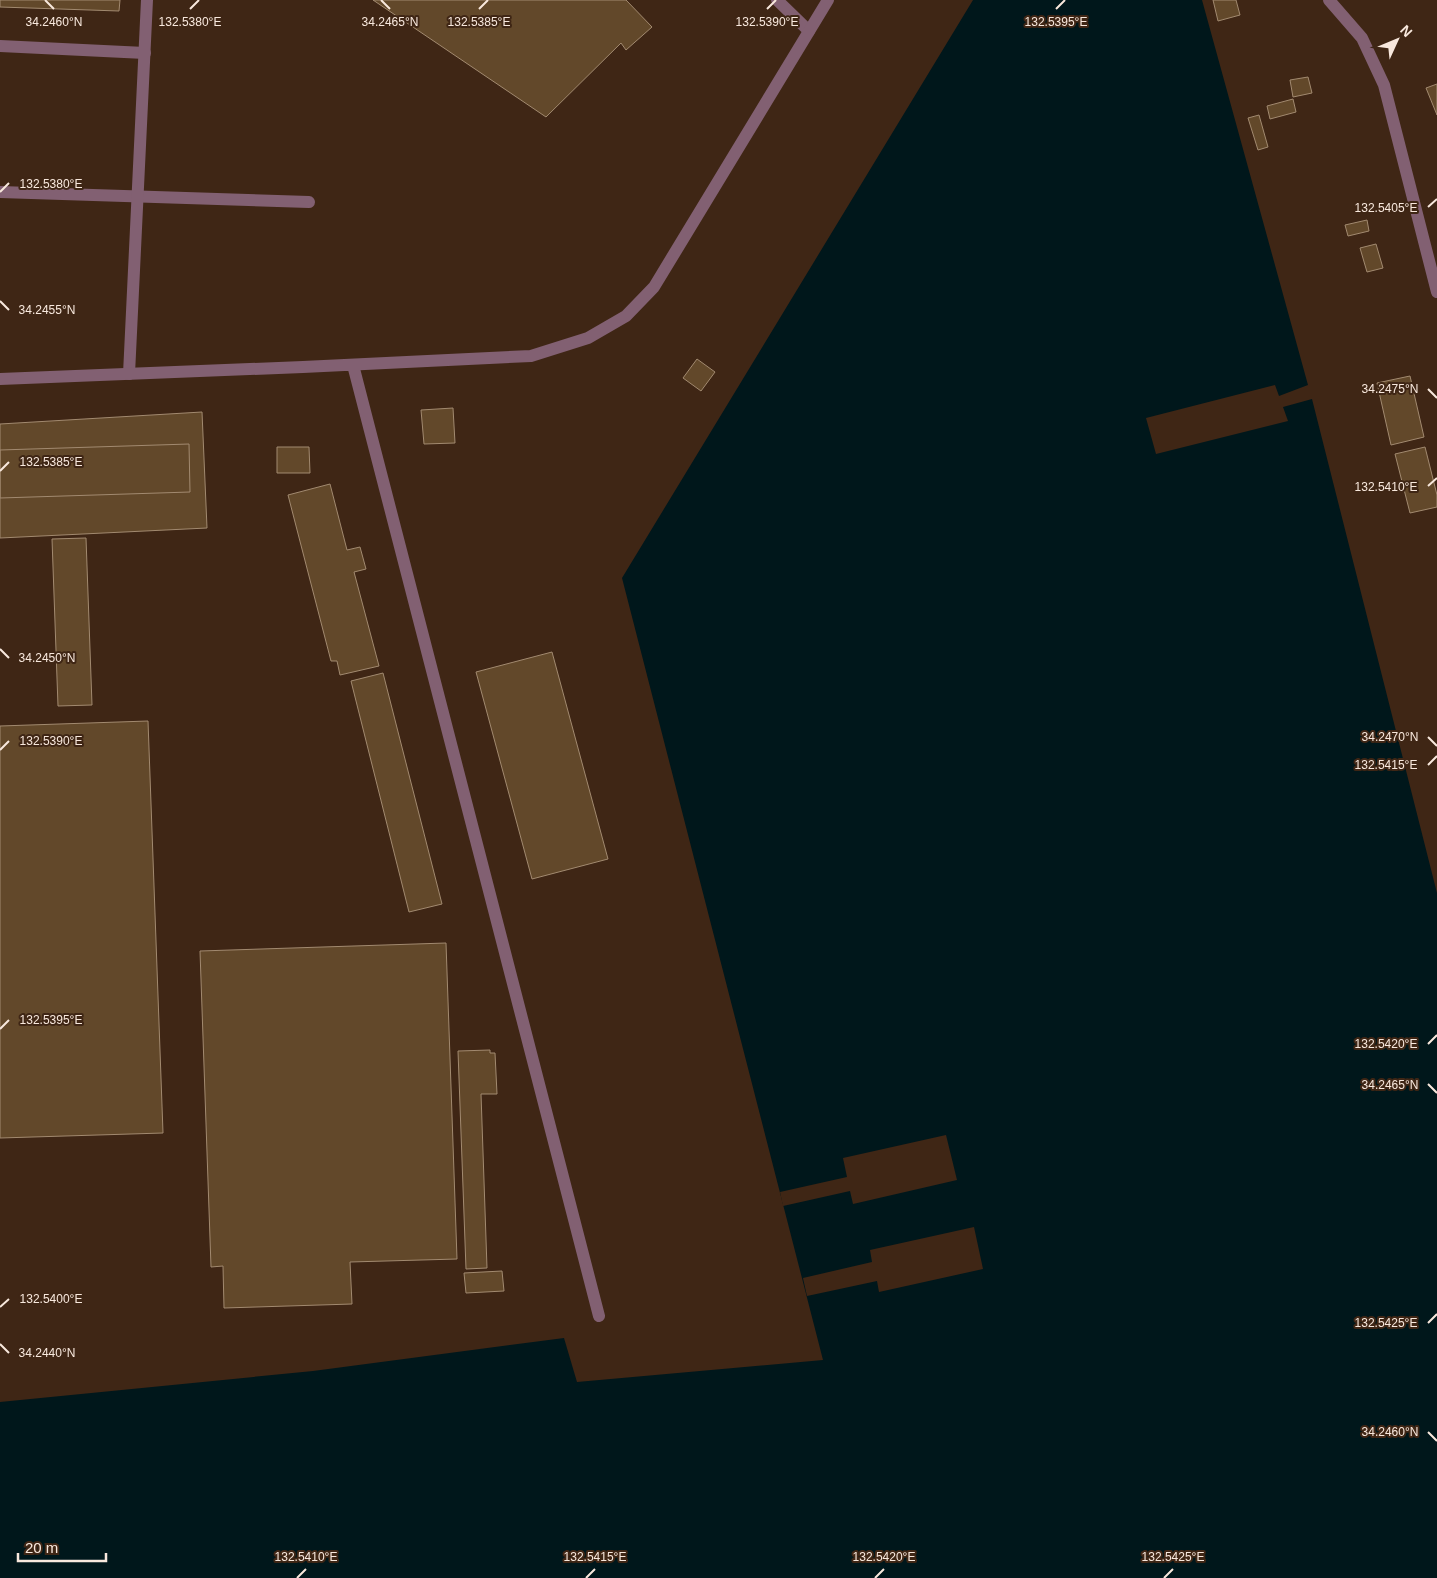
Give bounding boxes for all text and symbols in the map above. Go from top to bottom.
text: 34.2460°N [26,15,82,29]
text: 132.5380°E [159,15,221,29]
text: 34.2465°N [362,15,418,29]
text: 132.5385°E [448,15,510,29]
text: 132.5390°E [736,15,798,29]
text: 132.5395°E [1025,15,1087,29]
north arrow [1372,15,1422,65]
text: N [1397,22,1416,40]
text: 132.5380°E [20,177,82,191]
text: 132.5405°E [1355,201,1417,215]
text: 34.2455°N [19,303,75,317]
text: 34.2475°N [1362,382,1418,396]
text: 132.5385°E [20,455,82,469]
text: 132.5410°E [1355,480,1417,494]
text: 34.2450°N [19,651,75,665]
text: 34.2470°N [1362,730,1418,744]
text: 132.5390°E [20,734,82,748]
text: 132.5415°E [1355,758,1417,772]
text: 132.5395°E [20,1013,82,1027]
text: 132.5420°E [1355,1037,1417,1051]
text: 34.2465°N [1362,1078,1418,1092]
text: 132.5400°E [20,1292,82,1306]
text: 132.5425°E [1355,1316,1417,1330]
text: 34.2440°N [19,1346,75,1360]
text: 34.2460°N [1362,1425,1418,1439]
scale bar [18,1530,105,1562]
text: 20 m [25,1539,58,1556]
text: 132.5410°E [275,1550,337,1564]
text: 132.5415°E [564,1550,626,1564]
text: 132.5420°E [853,1550,915,1564]
text: 132.5425°E [1142,1550,1204,1564]

